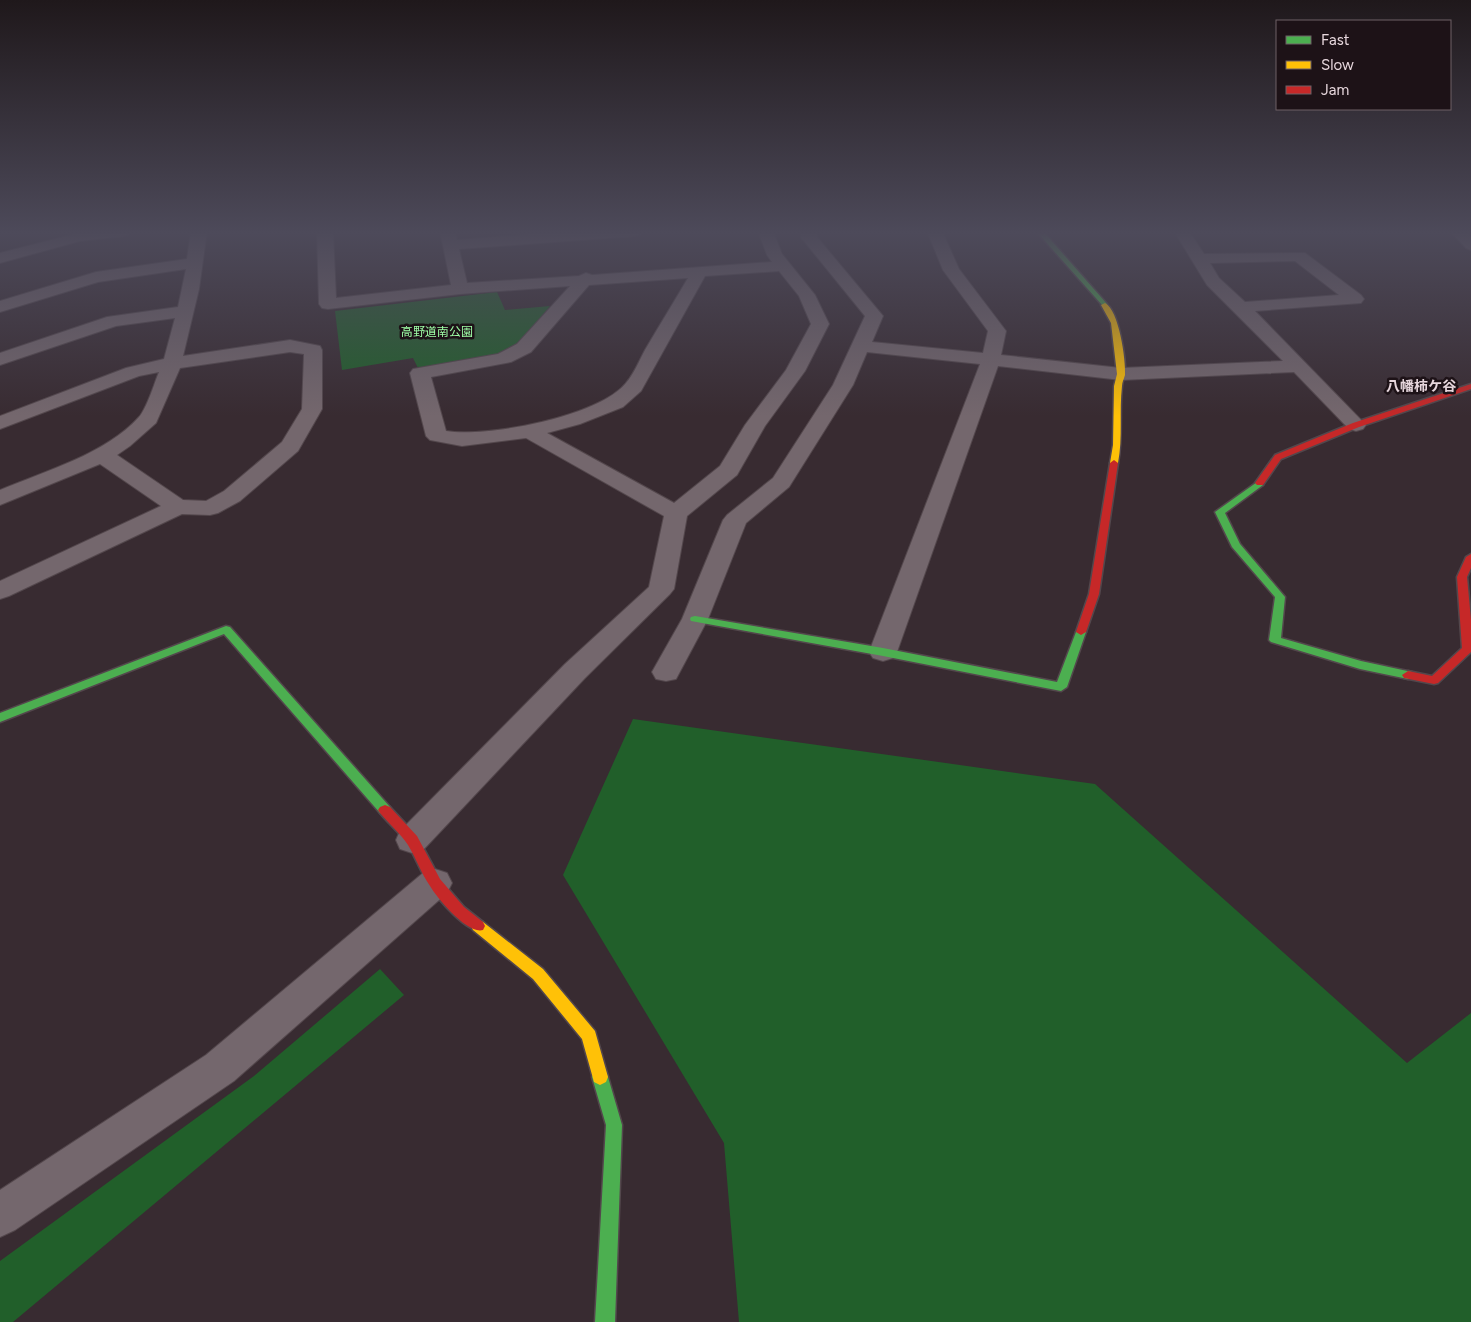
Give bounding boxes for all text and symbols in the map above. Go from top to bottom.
legend [1276,20,1451,110]
text: Fast [1321,31,1350,49]
text: Slow [1321,56,1354,74]
text: Jam [1321,81,1349,99]
park label: 高野道南公園 [401,325,473,339]
district label: 八幡柿ケ谷 [1386,378,1457,395]

